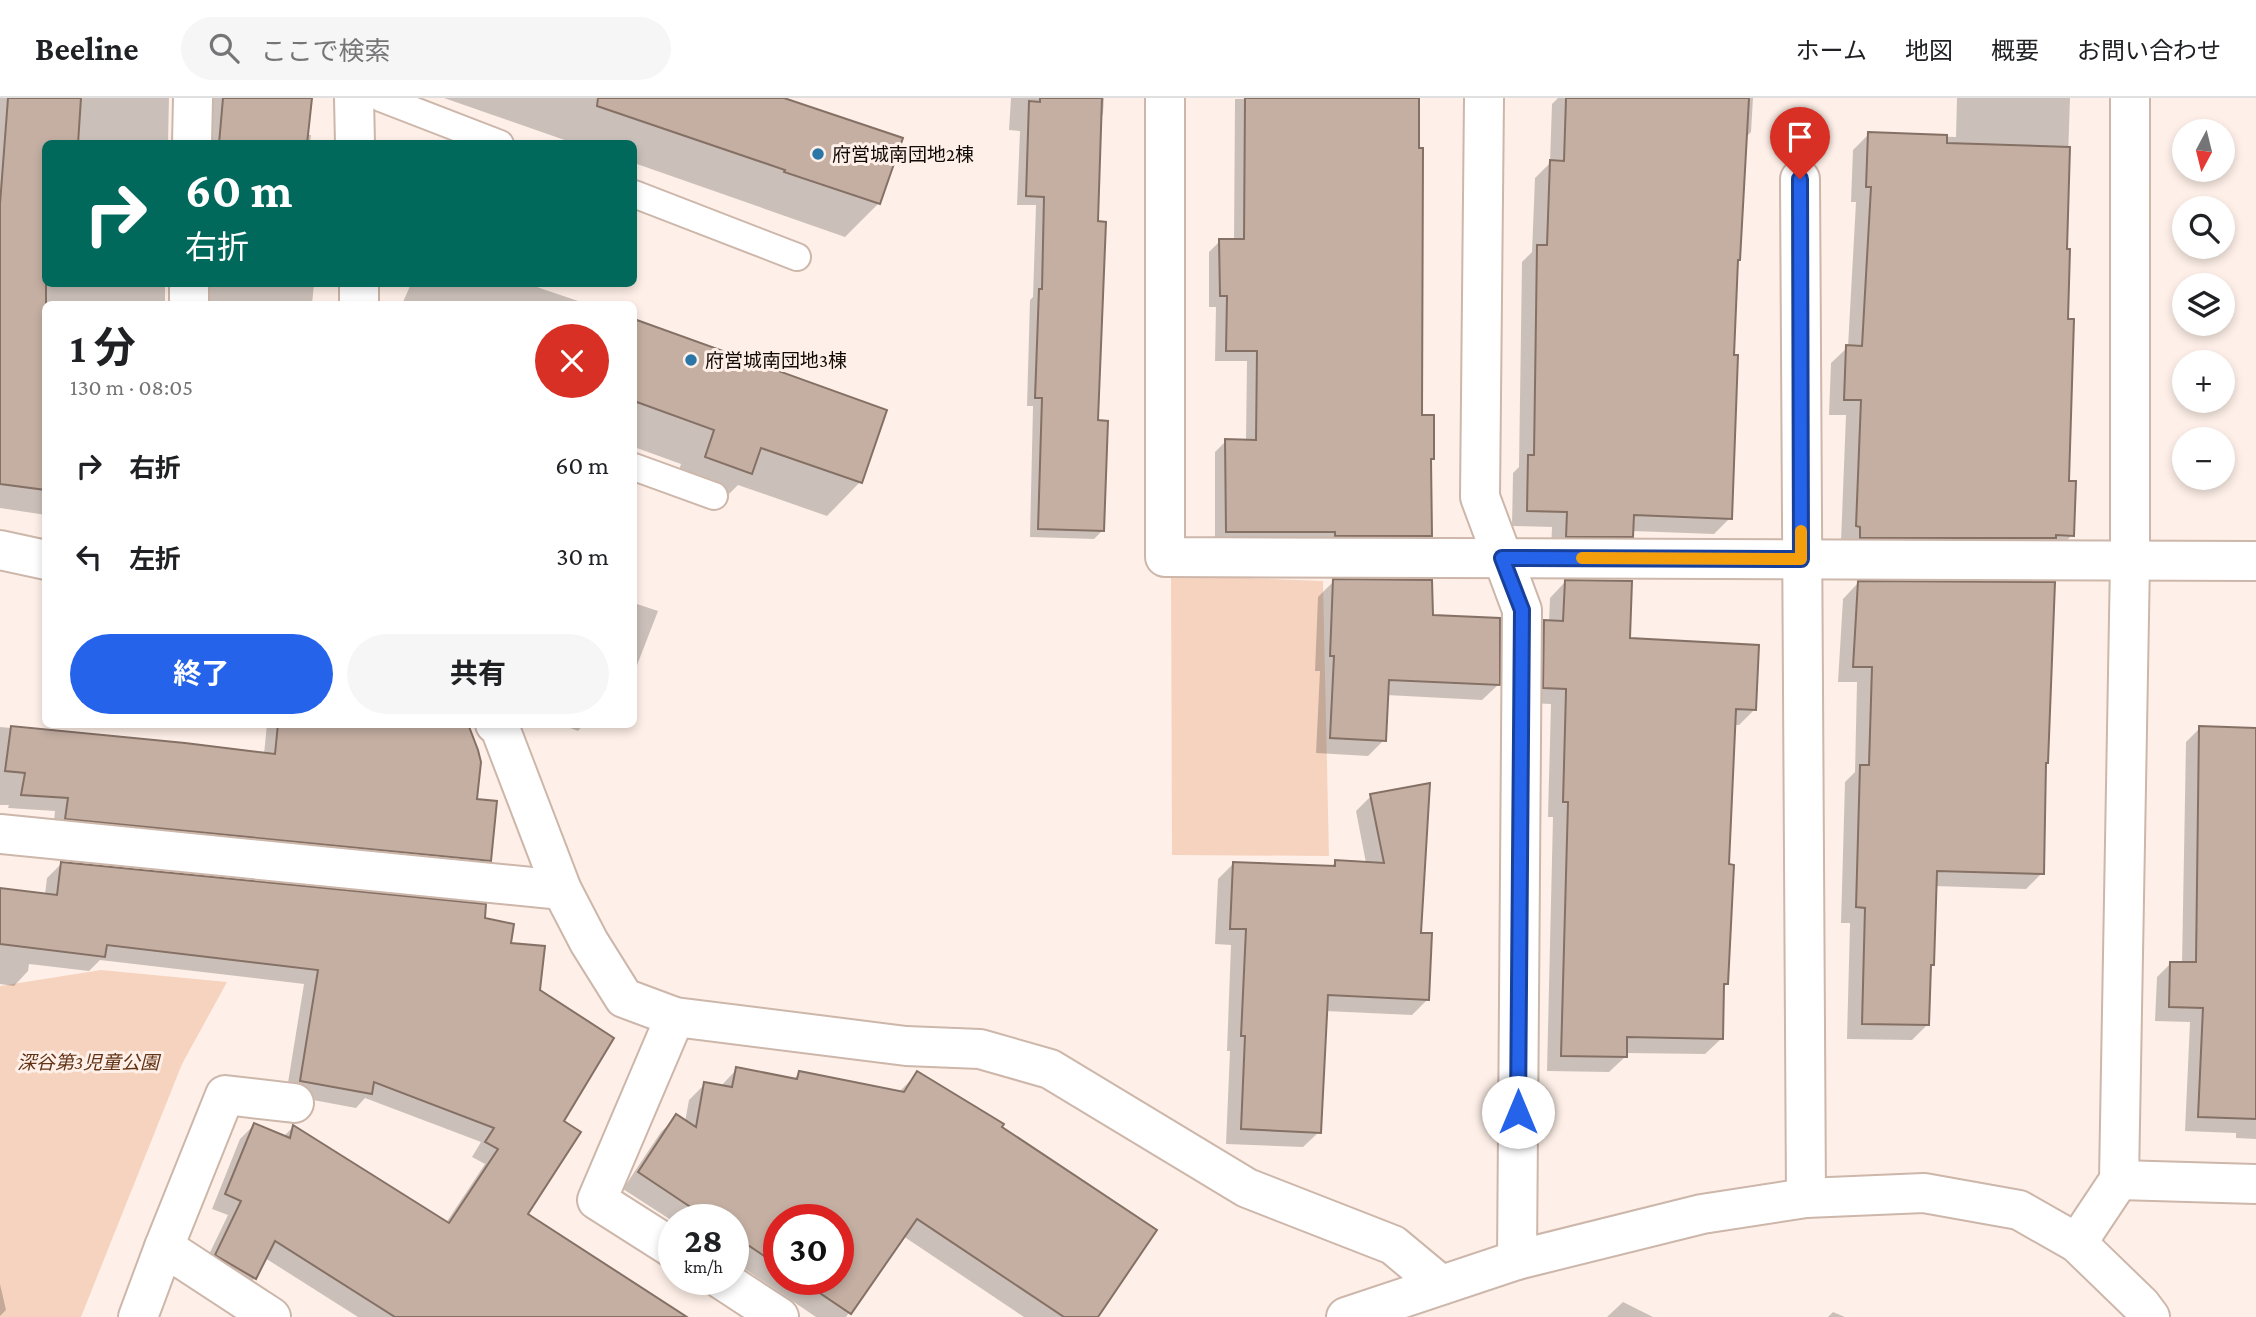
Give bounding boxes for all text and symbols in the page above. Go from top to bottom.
search box [181,17,671,80]
icon: search [205,29,243,67]
text: Beeline [35,30,139,67]
text: ここで検索 [261,37,391,66]
text: ホーム [1796,37,1867,64]
text: 地図 [1905,37,1953,64]
text: 概要 [1991,37,2039,64]
text: お問い合わせ [2077,37,2221,64]
pin [1770,107,1830,179]
icon: arrive [1781,118,1819,156]
north arrow [2172,119,2235,182]
map controls [2172,119,2235,490]
place label: 府営城南団地2棟 [832,144,974,165]
marker: 府営城南団地2棟 [810,146,826,162]
text: 60 m [185,163,292,218]
icon: right [70,168,161,259]
button: search [2172,196,2235,259]
text: 右折 [185,229,249,265]
button: layers [2172,273,2235,336]
text: 1 分 [70,324,136,371]
button: close [535,324,609,398]
place label: 府営城南団地3棟 [705,350,847,371]
button: + [2172,350,2235,413]
marker: 府営城南団地3棟 [683,352,699,368]
text: 130 m · 08:05 [70,374,193,400]
button: − [2172,427,2235,490]
icon: right [70,447,108,485]
text: 60 m [555,451,609,480]
text: 右折 [129,454,181,483]
icon: left [70,538,108,576]
text: 30 m [556,542,609,571]
text: 左折 [129,545,181,574]
button: 終了 [70,634,333,714]
button: 共有 [347,634,609,714]
park label: 深谷第3児童公園 [17,1052,162,1073]
position arrow [1481,1075,1555,1149]
speed limit sign: 30 [763,1204,854,1295]
text: 28 [684,1221,723,1260]
text: km/h [684,1257,723,1277]

